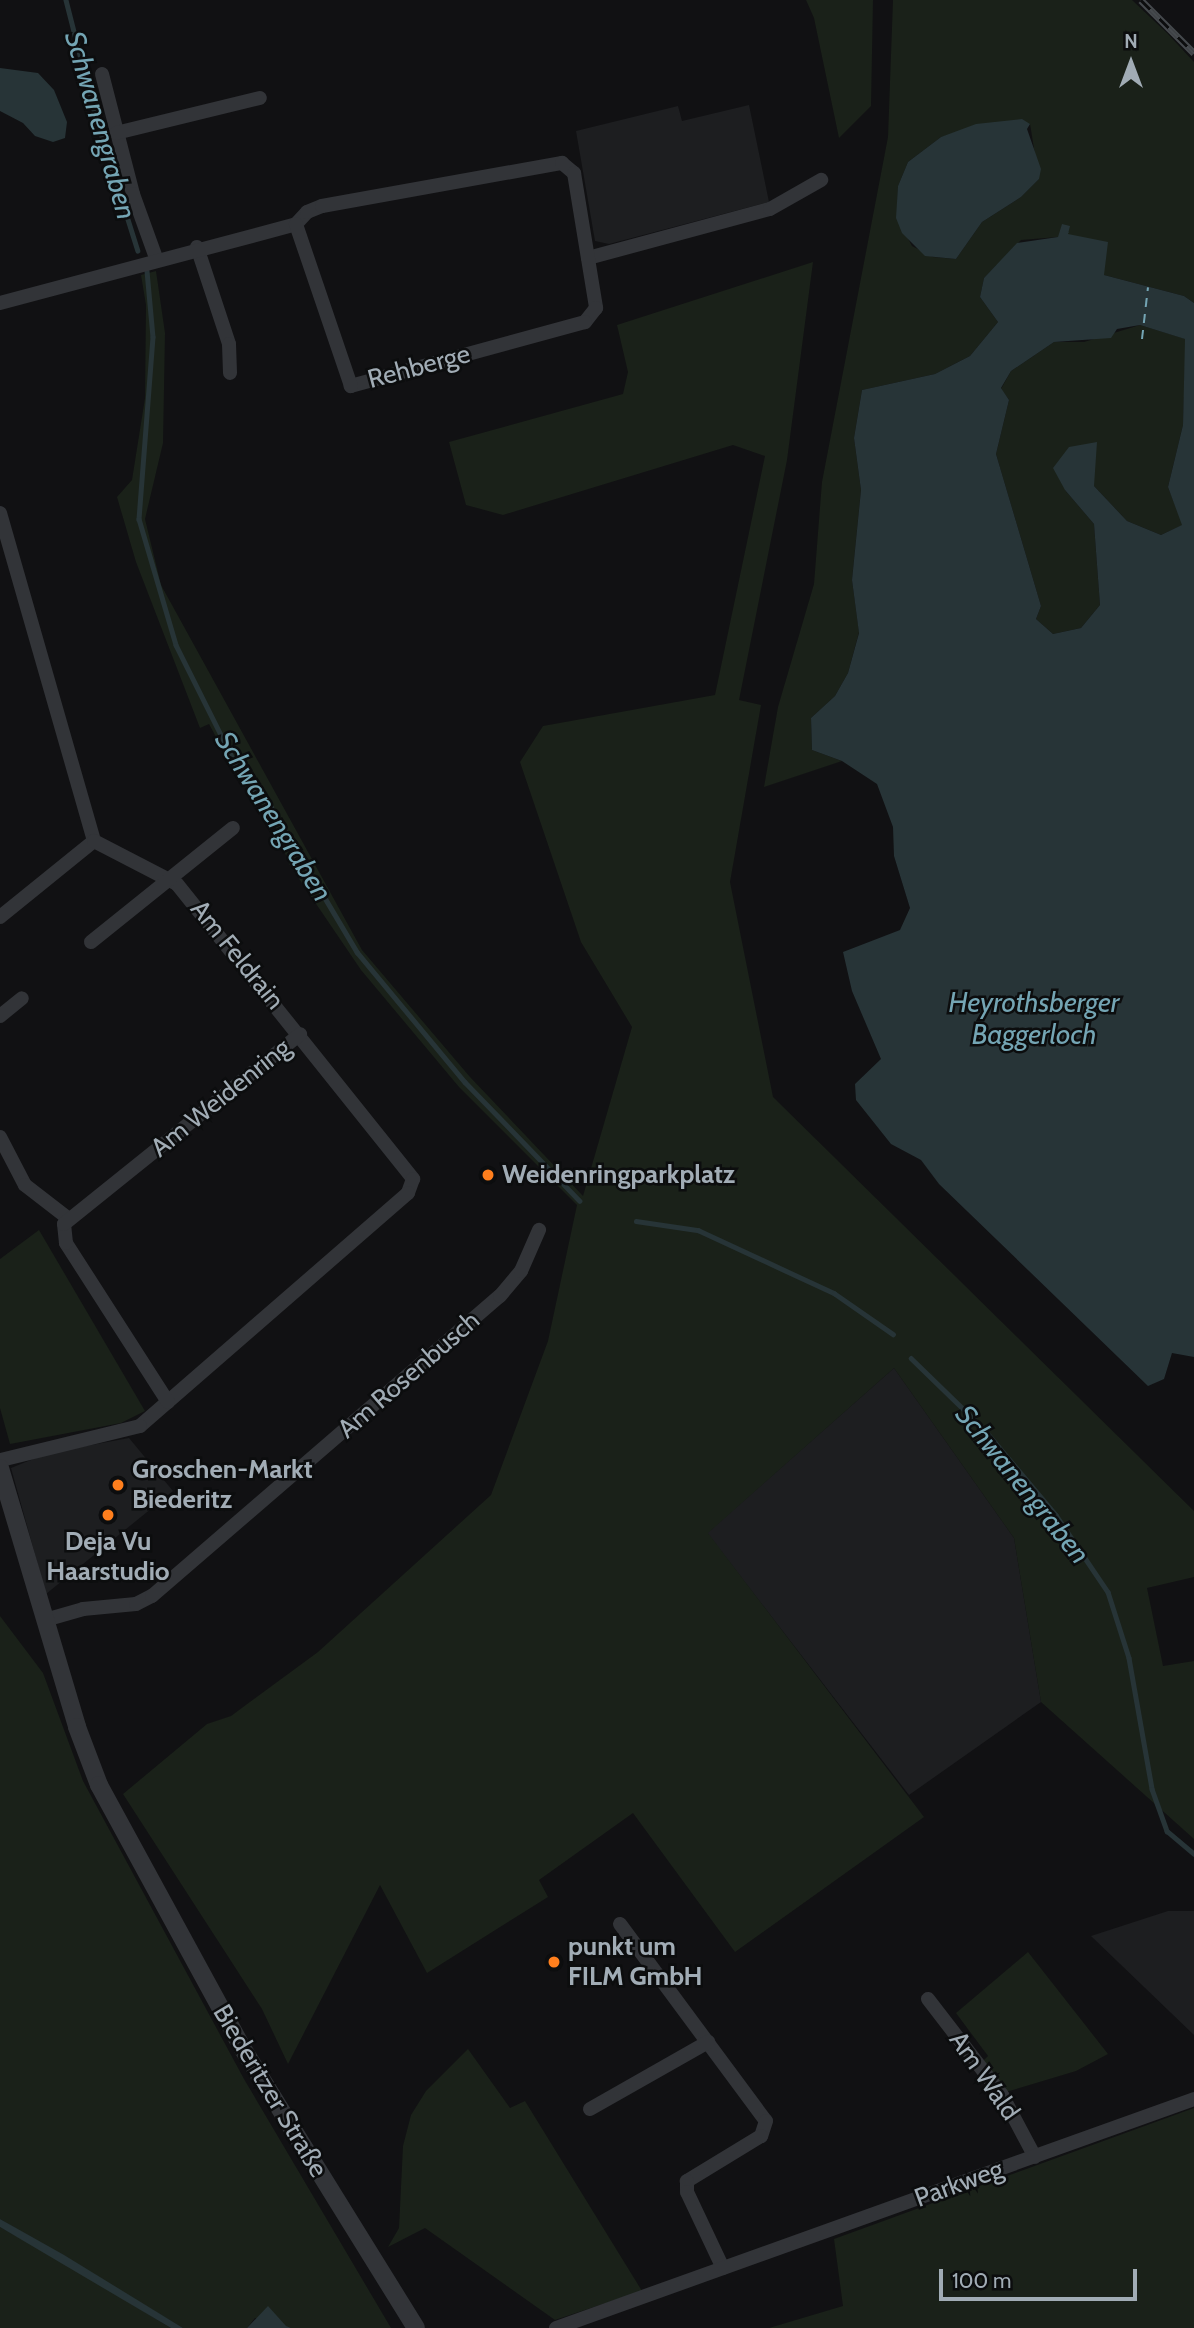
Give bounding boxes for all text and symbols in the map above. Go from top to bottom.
water label: Schwanengraben [58,27,144,223]
north arrow [1096,28,1166,98]
text: N [1124,30,1138,53]
street label: Rehberge [364,338,474,396]
water label: Schwanengraben [208,725,340,907]
street label: Am Feldrain [184,894,290,1016]
water label: Heyrothsberger Baggerloch [949,985,1119,1051]
street label: Am Weidenring [145,1032,297,1164]
place label: Weidenringparkplatz [502,1159,735,1191]
marker: Weidenringparkplatz [480,1167,496,1183]
street label: Am Rosenbusch [332,1305,486,1445]
water label: Schwanengraben [949,1398,1097,1570]
place label: Groschen-Markt Biederitz [132,1454,313,1516]
marker: Groschen-Markt Biederitz [110,1477,126,1493]
marker: Deja Vu Haarstudio [100,1507,116,1523]
place label: Deja Vu Haarstudio [46,1526,170,1588]
place label: punkt um FILM GmbH [568,1931,702,1993]
marker: punkt um FILM GmbH [546,1954,562,1970]
street label: Biederitzer Straße [206,1999,334,2183]
street label: Am Wald [942,2026,1026,2126]
street label: Parkweg [911,2154,1007,2214]
scale bar [942,2254,1140,2298]
text: 100 m [952,2268,1011,2293]

